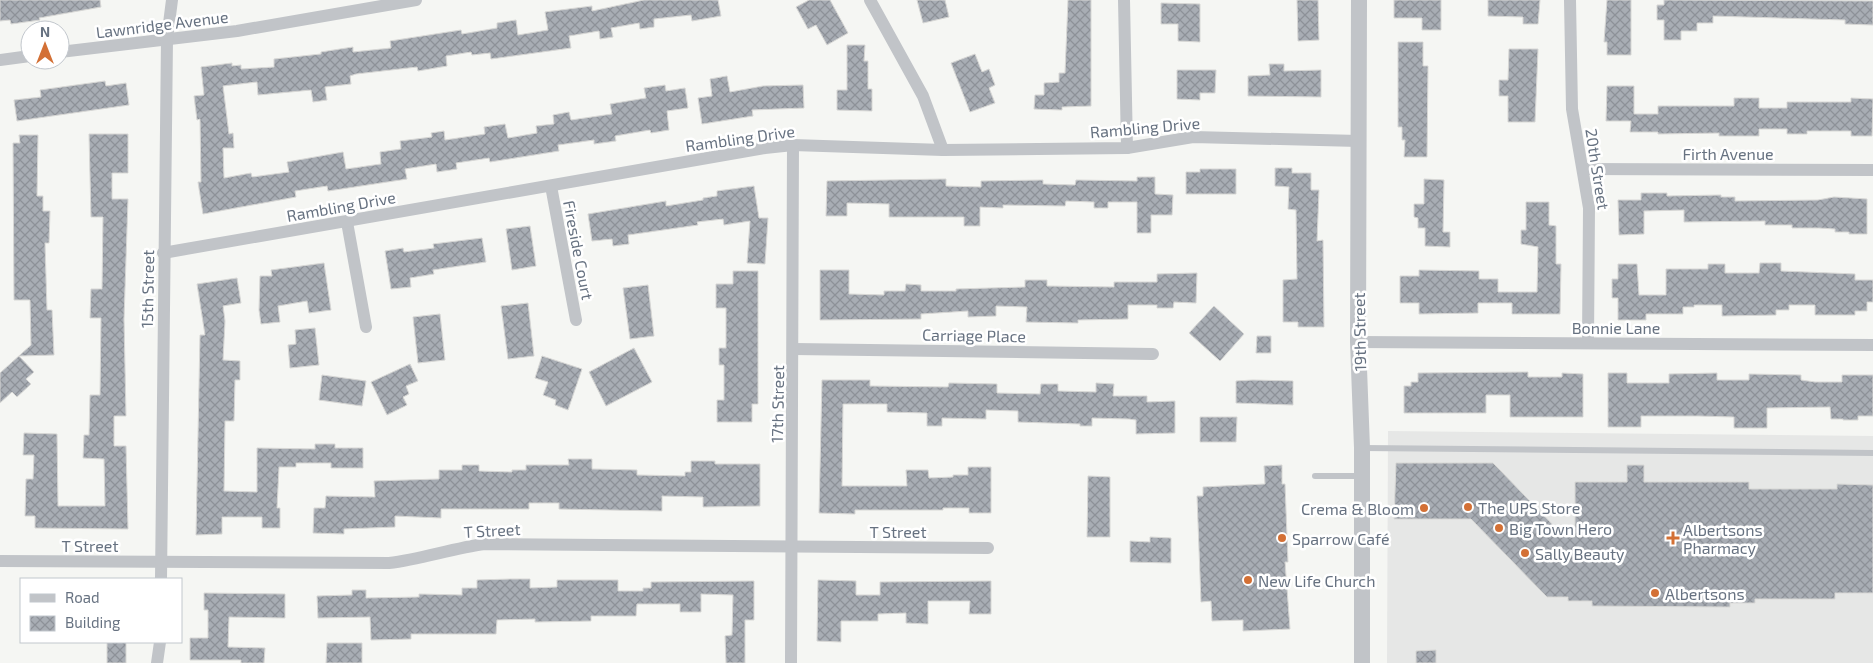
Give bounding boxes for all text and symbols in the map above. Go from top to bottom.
street label: Lawnridge Avenue [95,6,229,42]
north arrow [20,20,70,70]
text: N [40,23,50,40]
street label: Rambling Drive [1089,113,1201,141]
street label: Rambling Drive [684,121,796,155]
street label: 20th Street [1582,127,1614,211]
street label: Firth Avenue [1682,144,1774,163]
street label: Rambling Drive [285,187,397,225]
street label: Fireside Court [560,199,598,301]
street label: 15th Street [137,250,157,328]
street label: 19th Street [1349,292,1369,372]
street label: Bonnie Lane [1572,318,1660,337]
street label: Carriage Place [922,325,1026,345]
street label: 17th Street [767,365,787,443]
place label: The UPS Store [1478,498,1580,517]
place label: Crema & Bloom [1301,499,1414,518]
marker: The UPS Store [1462,501,1474,513]
marker: Crema & Bloom [1418,502,1430,514]
street label: T Street [463,519,521,541]
place label: Big Town Hero [1509,519,1612,538]
place label: Albertsons Pharmacy [1683,520,1763,557]
street label: T Street [870,522,926,541]
marker: Big Town Hero [1493,522,1505,534]
place label: Sparrow Café [1292,529,1390,548]
marker: Sparrow Café [1276,532,1288,544]
marker: Albertsons Pharmacy [1667,532,1679,544]
street label: T Street [62,536,118,555]
place label: Sally Beauty [1535,544,1625,563]
marker: Sally Beauty [1519,547,1531,559]
place label: New Life Church [1258,571,1375,590]
marker: New Life Church [1242,574,1254,586]
legend [20,578,182,643]
place label: Albertsons [1665,584,1745,603]
marker: Albertsons [1649,587,1661,599]
text: Road [65,588,100,606]
text: Building [65,613,121,631]

